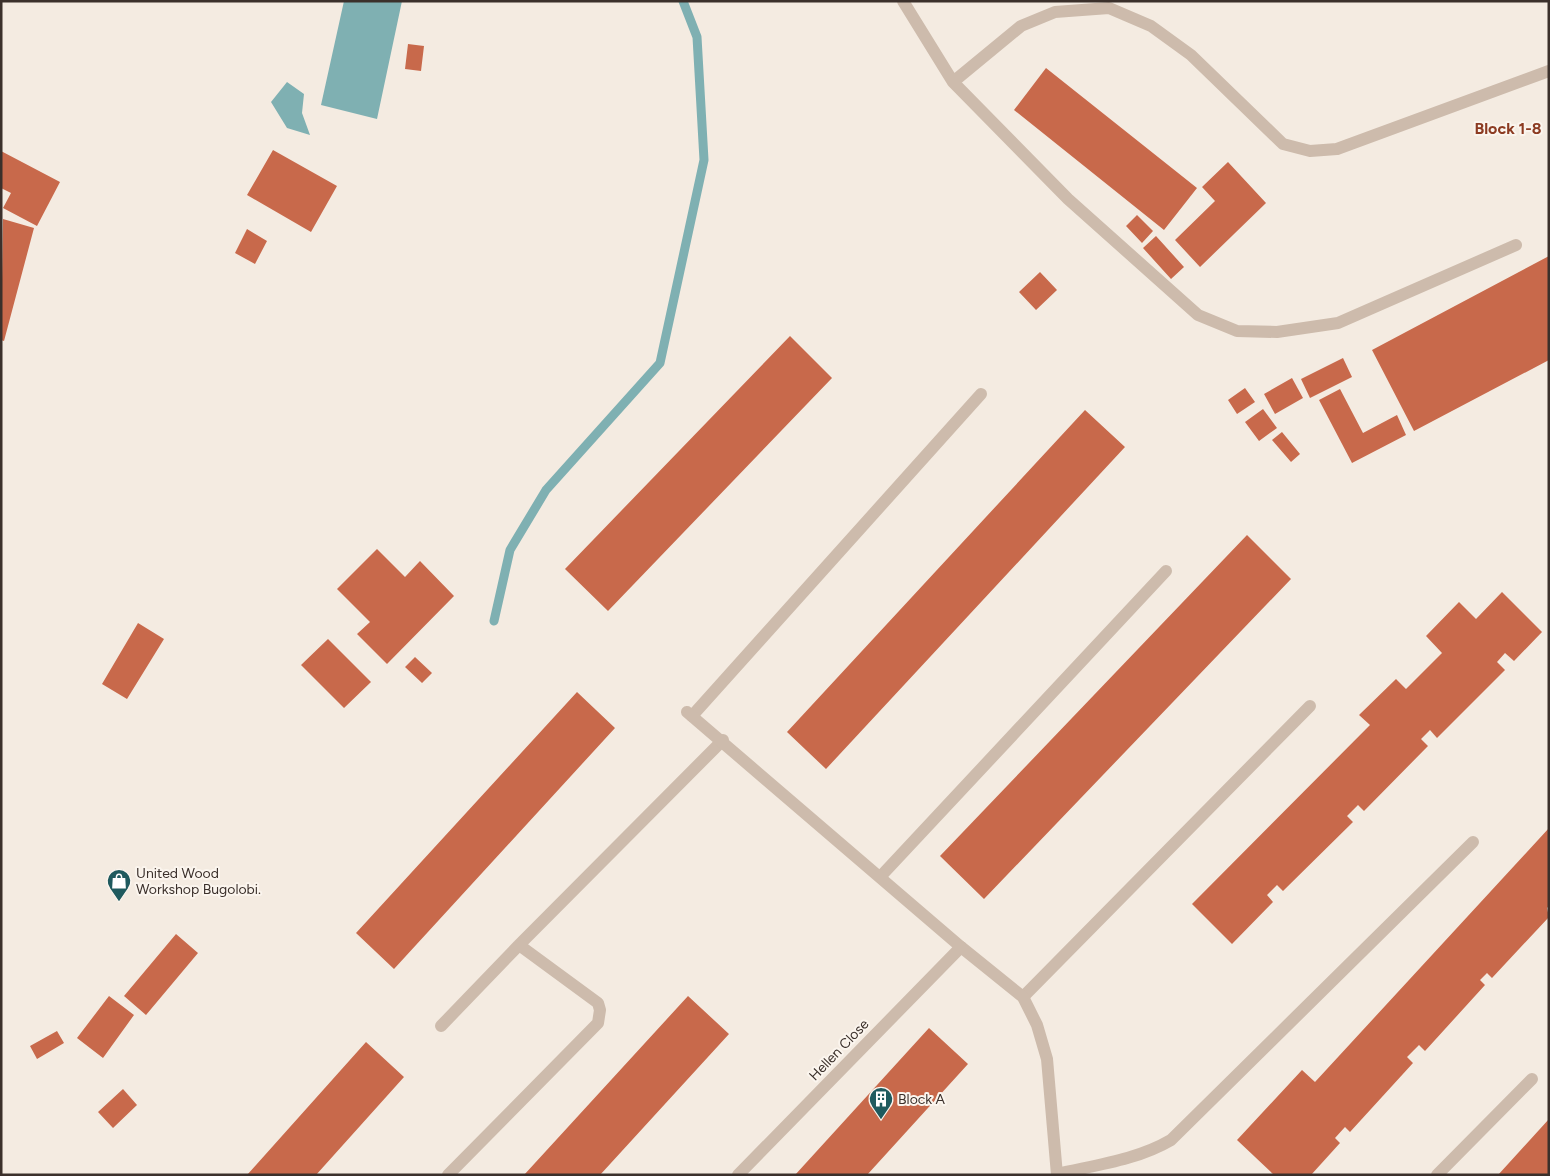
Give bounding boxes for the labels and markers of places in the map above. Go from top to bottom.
place label: United Wood Workshop Bugolobi. [136,865,261,898]
shop icon: United Wood Workshop Bugolobi. [106,868,132,902]
building icon: Block A [868,1086,894,1120]
place label: Block A [898,1091,946,1108]

